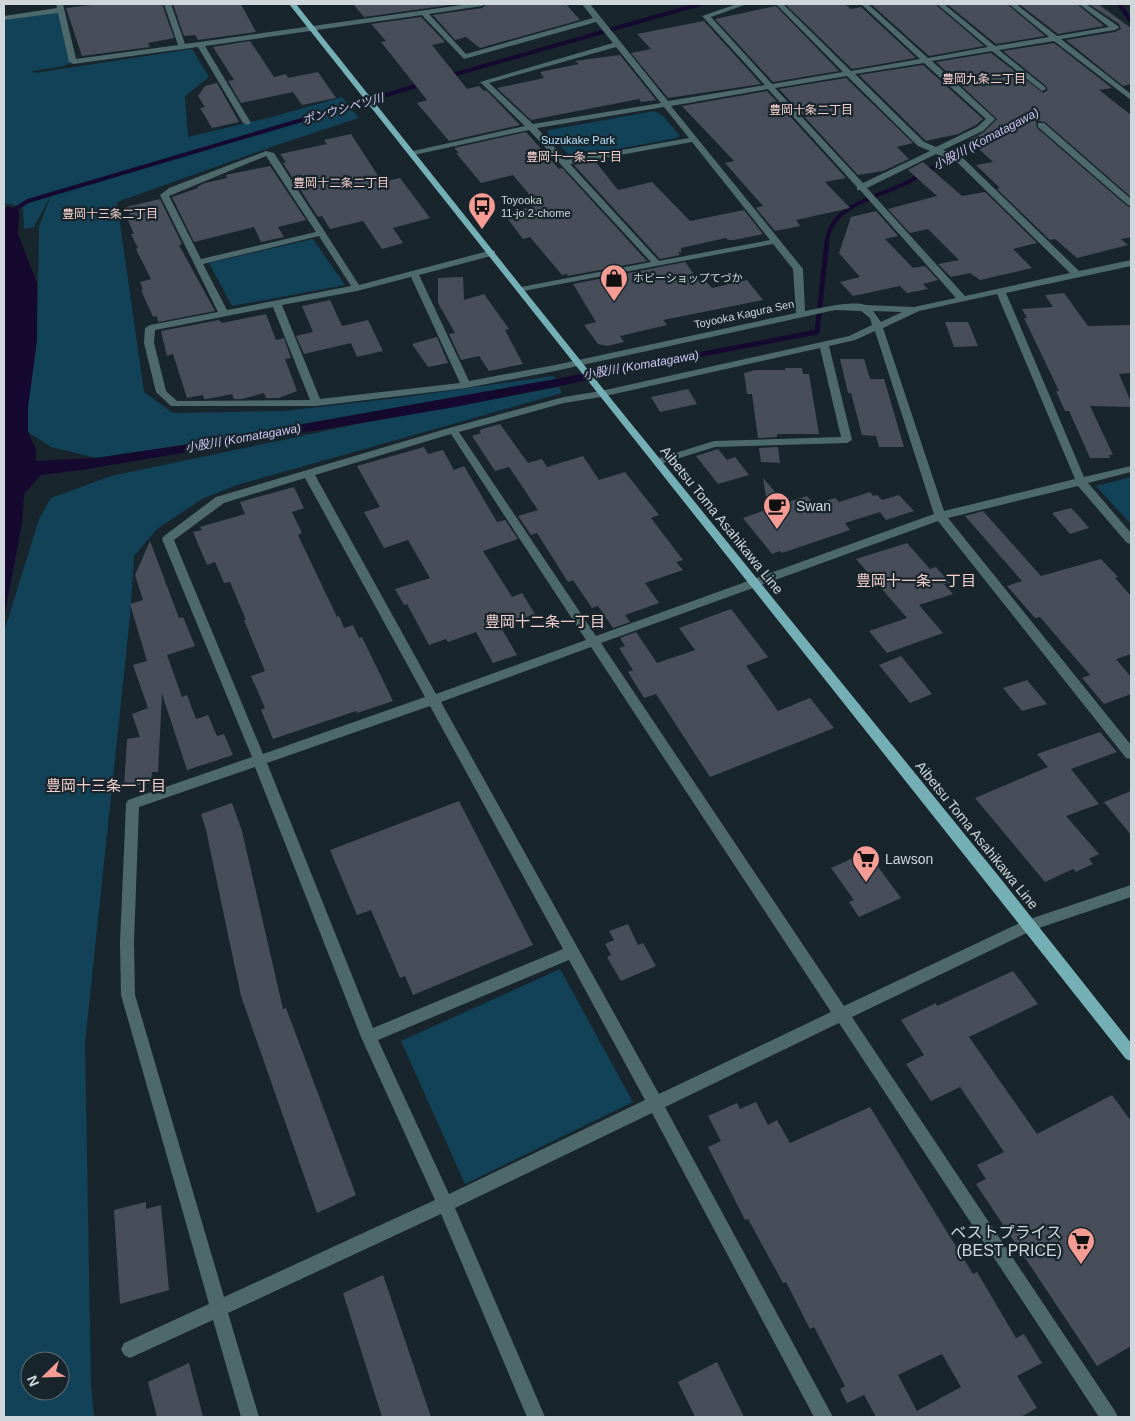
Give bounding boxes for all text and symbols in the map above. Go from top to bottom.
district label: 豊岡九条二丁目 [942,72,1026,86]
water label: ポンウシベツ川 [301,90,387,127]
district label: 豊岡十条二丁目 [769,103,853,117]
water label: 小股川 (Komatagawa) [931,105,1041,173]
park label: Suzukake Park [541,134,615,146]
district label: 豊岡十一条二丁目 [526,150,622,164]
district label: 豊岡十二条二丁目 [293,176,389,190]
bus stop icon: Toyooka 11-jo 2-chome [467,191,497,230]
place label: Toyooka 11-jo 2-chome [501,194,571,219]
district label: 豊岡十三条二丁目 [62,207,158,221]
shop icon: ホビーショップてづか [599,263,629,302]
place label: ホビーショップてづか [633,272,743,284]
street label: Toyooka Kagura Sen [693,298,795,330]
water label: 小股川 (Komatagawa) [582,348,700,382]
water label: 小股川 (Komatagawa) [184,421,302,455]
street label: Aibetsu Toma Asahikawa Line [657,443,787,597]
cafe icon: Swan [762,491,792,530]
place label: Swan [796,498,831,514]
district label: 豊岡十一条一丁目 [856,572,976,589]
district label: 豊岡十二条一丁目 [485,613,605,630]
street label: Aibetsu Toma Asahikawa Line [912,758,1042,912]
district label: 豊岡十三条一丁目 [46,777,166,794]
supermarket icon: Lawson [851,844,881,883]
place label: Lawson [885,851,933,867]
place label: ベストプライス (BEST PRICE) [950,1224,1062,1259]
supermarket icon: ベストプライス (BEST PRICE) [1066,1226,1096,1265]
north arrow [20,1351,70,1401]
text: N [24,1373,42,1389]

